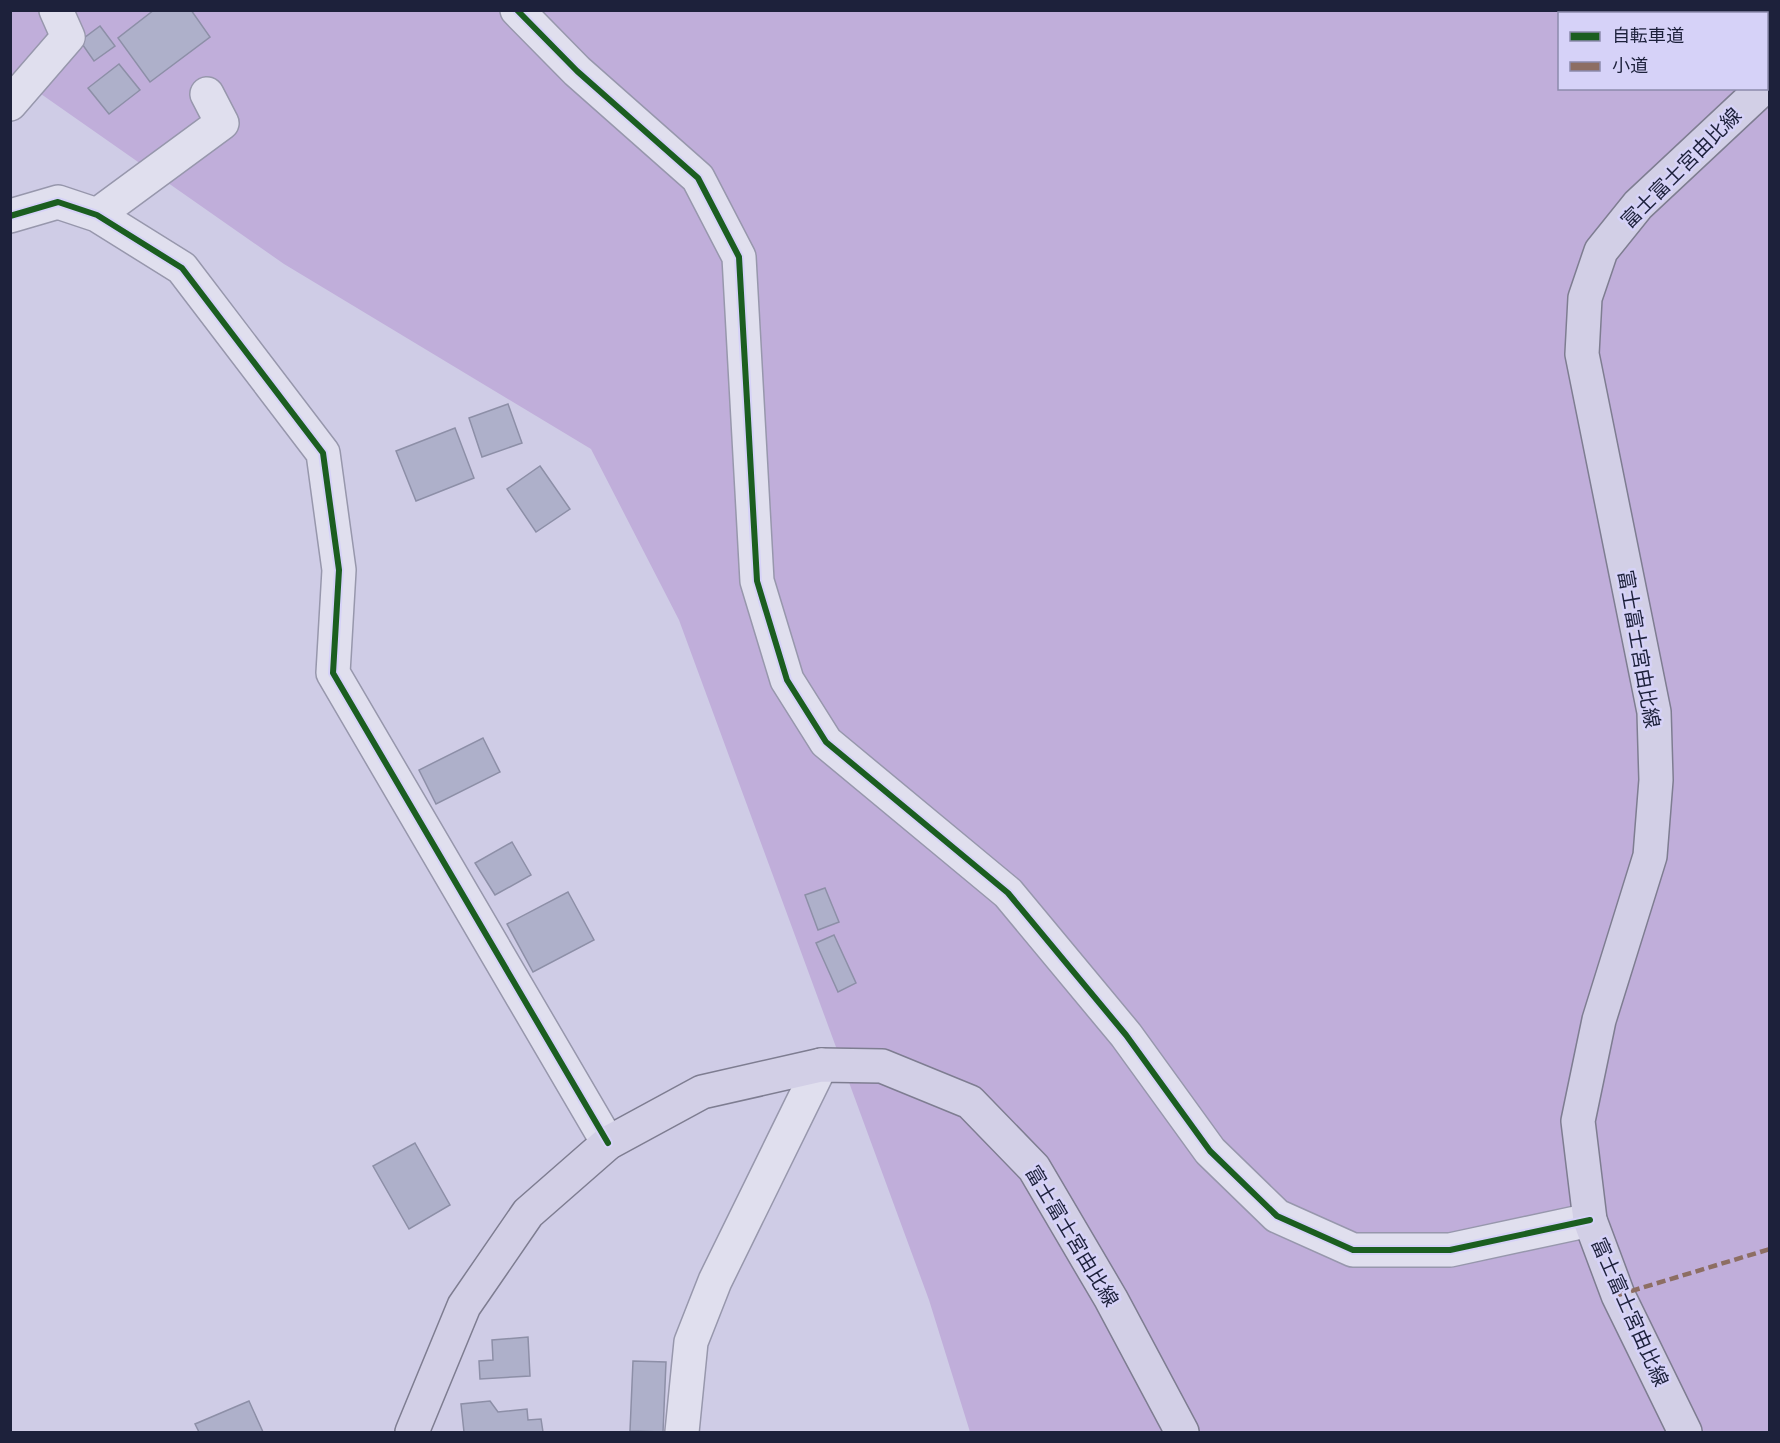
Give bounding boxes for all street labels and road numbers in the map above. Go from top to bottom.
street label: 富士富士宮由比線 [1616,103,1746,233]
street label: 富士富士宮由比線 [1613,568,1665,730]
street label: 富士富士宮由比線 [1021,1161,1123,1311]
street label: 富士富士宮由比線 [1586,1234,1674,1390]

